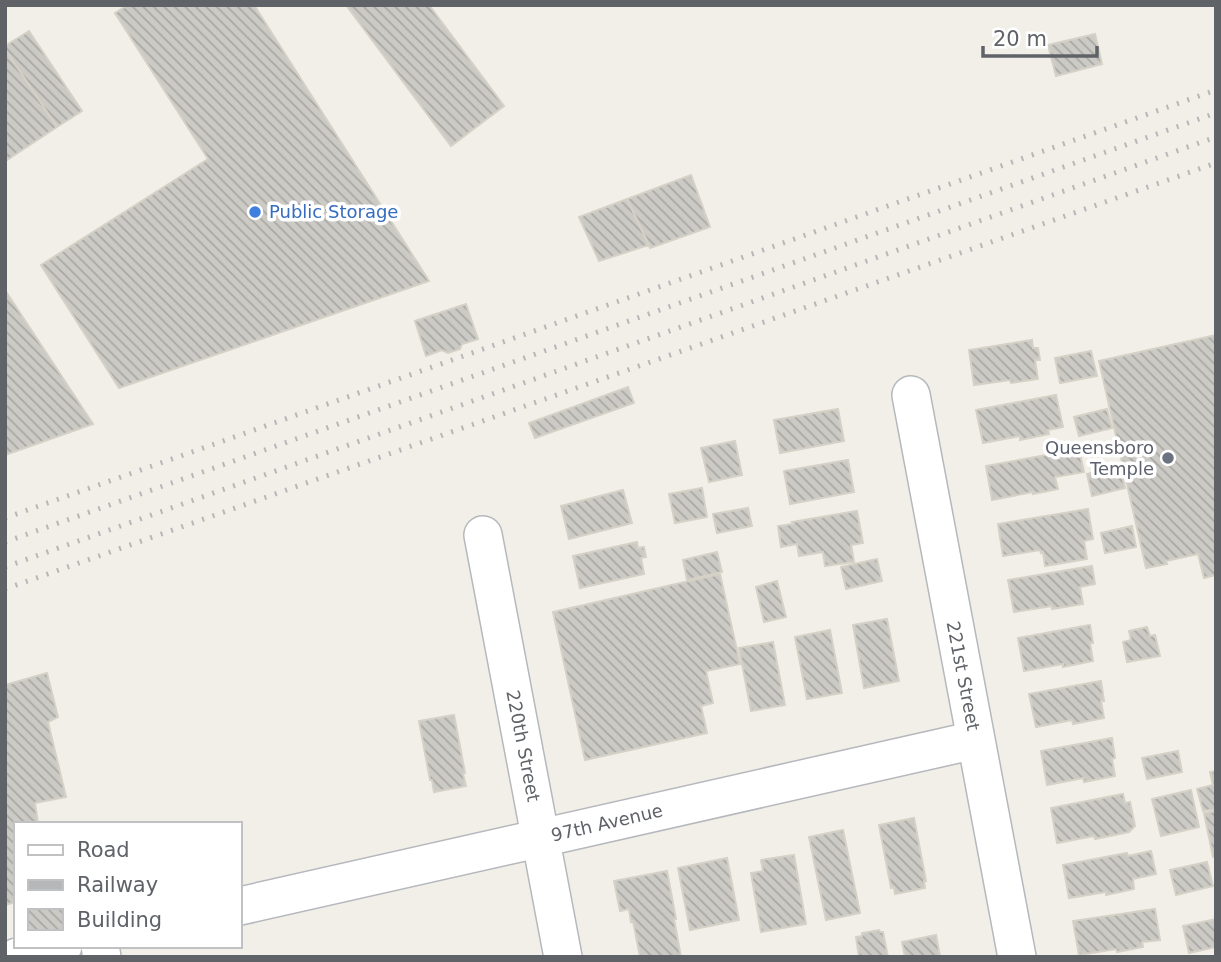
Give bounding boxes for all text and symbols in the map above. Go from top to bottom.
scale bar [983,14,1097,58]
text: 20 m [993,27,1047,51]
place label: Public Storage [269,201,398,222]
marker: Public Storage [247,204,263,220]
place label: Queensboro Temple [1045,437,1154,479]
marker: Queensboro Temple [1160,450,1176,466]
street label: 221st Street [943,619,984,732]
street label: 220th Street [502,688,545,803]
street label: 97th Avenue [549,799,665,846]
legend [14,822,242,948]
text: Road [77,838,130,862]
text: Railway [77,873,158,897]
text: Building [77,908,162,932]

